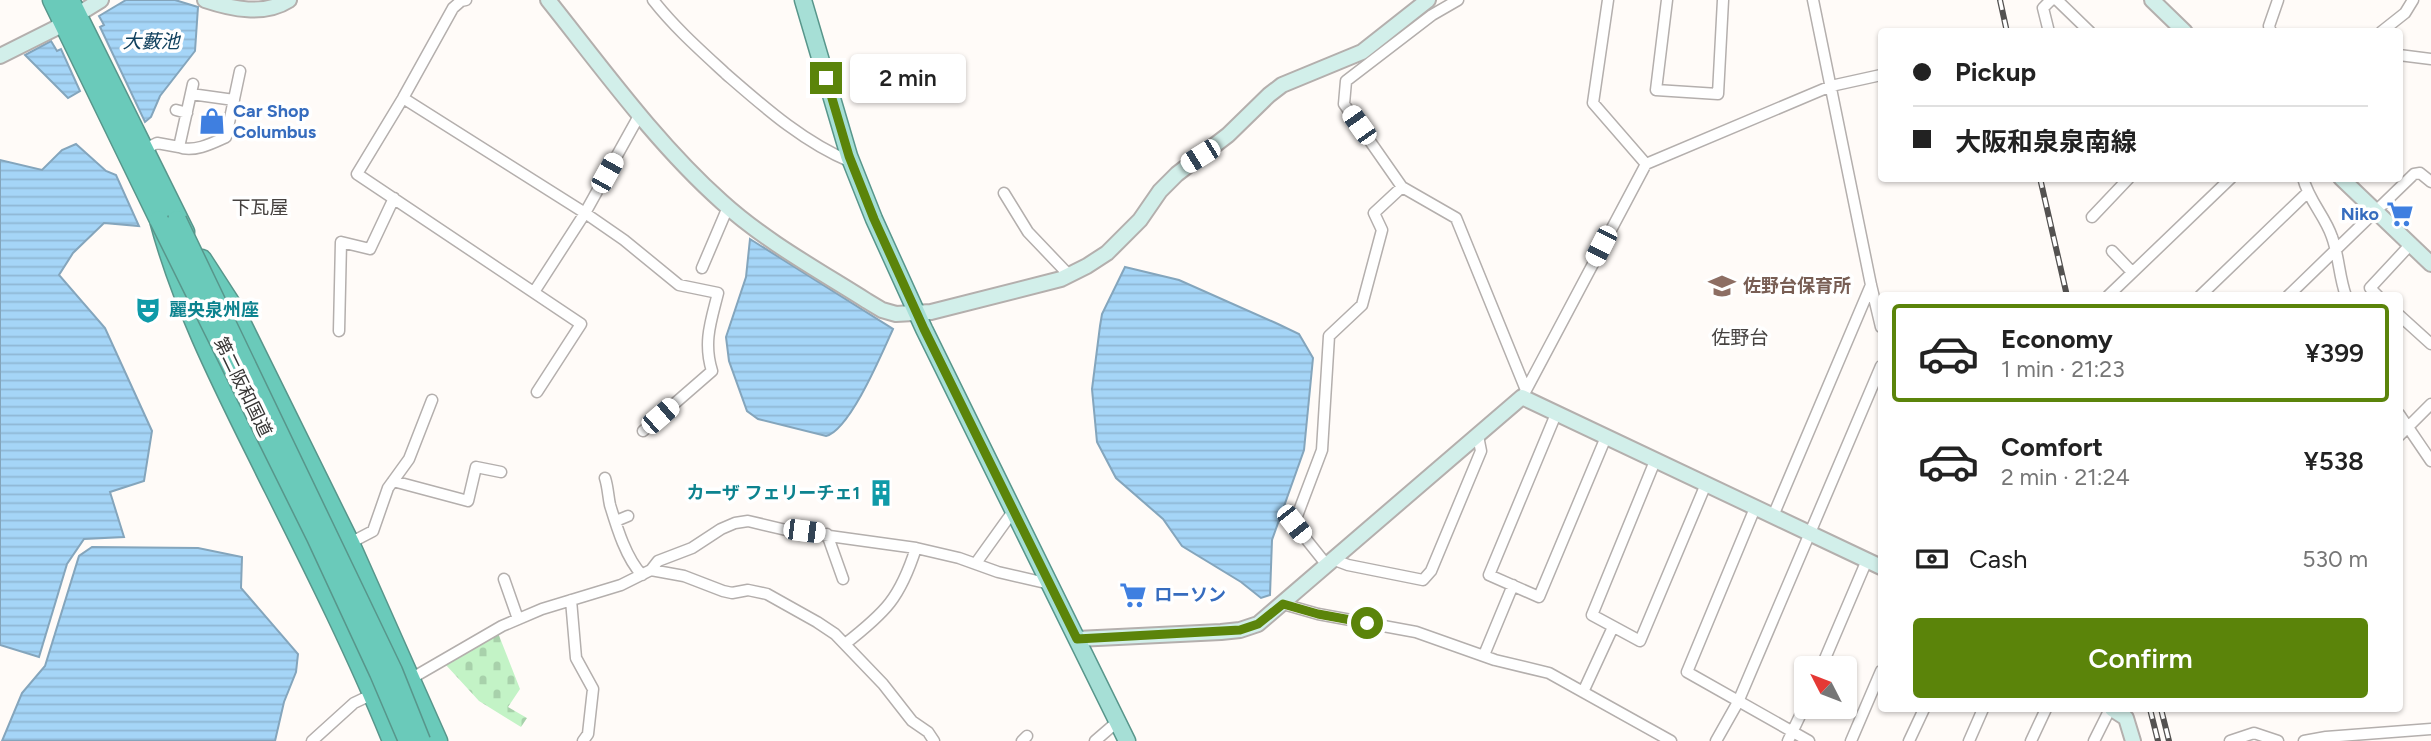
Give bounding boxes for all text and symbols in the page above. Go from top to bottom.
water label: 大藪池 [122,30,181,53]
callout: 2 min [850,54,966,102]
text: Pickup [1955,56,2036,88]
route end [810,62,842,94]
text: 2 min [879,64,937,92]
place label: Car Shop Columbus [233,100,317,143]
car [1339,102,1380,148]
shop icon: Car Shop Columbus [197,106,227,136]
text: 大阪和泉泉南線 [1955,126,2137,158]
car [1177,136,1224,176]
car [588,150,627,196]
district label: 下瓦屋 [231,196,289,219]
supermarket icon: Niko [2385,199,2415,229]
place label: Niko [2341,203,2379,225]
car [1583,223,1620,269]
school or university icon: 佐野台保育所 [1707,271,1737,301]
place label: 佐野台保育所 [1743,275,1851,297]
theatre icon: 麗央泉州座 [133,295,163,325]
place label: 麗央泉州座 [169,299,259,321]
icon: car [1917,322,1980,385]
text: Economy [2001,323,2113,355]
district label: 佐野台 [1711,326,1769,349]
street label: 第二阪和国道 [209,334,277,440]
text: ¥399 [2305,337,2364,369]
text: 1 min · 21:23 [2001,355,2125,383]
car [638,394,683,438]
icon: car [1917,430,1980,493]
text: Comfort [2001,431,2103,463]
text: ¥538 [2304,445,2364,477]
text: 2 min · 21:24 [2001,463,2130,491]
building icon: カーザ フェリーチェ1 [866,478,896,508]
place label: カーザ フェリーチェ1 [686,482,860,504]
car [1273,501,1316,547]
car [782,518,827,544]
icon: cash [1913,540,1951,578]
text: Cash [1969,543,2028,575]
text: 530 m [2302,545,2368,573]
supermarket icon: ローソン [1118,580,1148,610]
place label: ローソン [1154,584,1226,606]
route start [1351,607,1383,639]
button: Confirm [1913,618,2368,698]
north arrow [1794,656,1857,719]
map controls [1794,656,1857,719]

